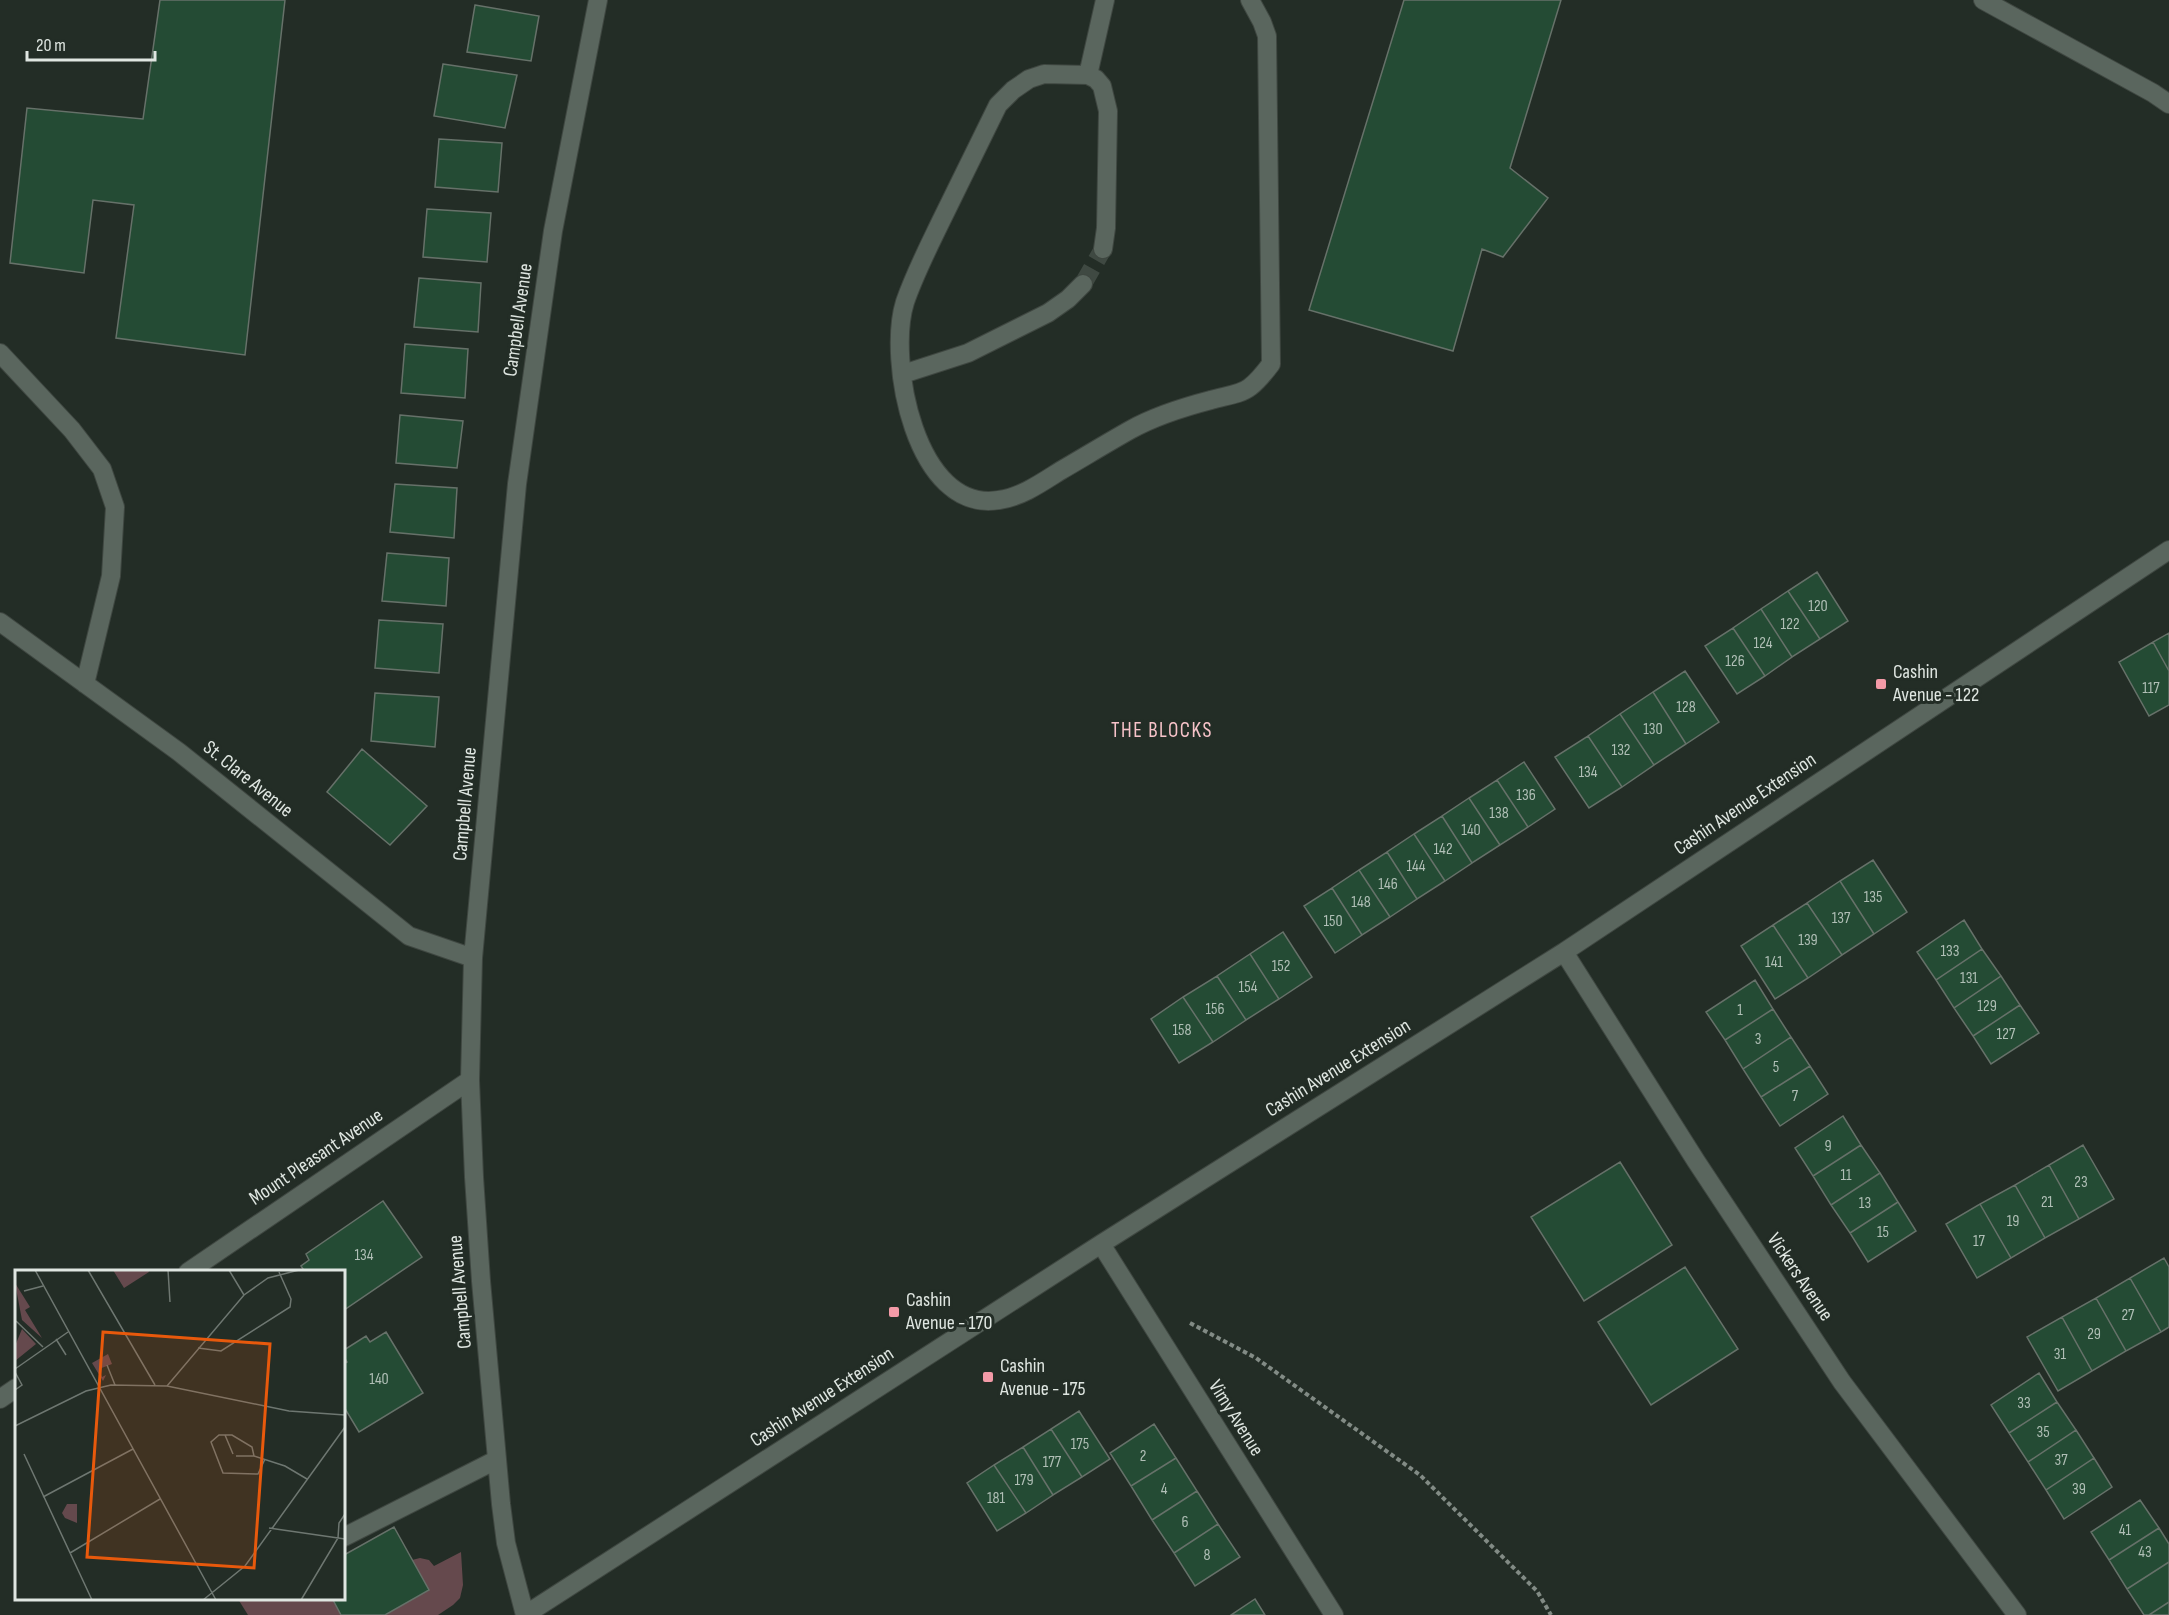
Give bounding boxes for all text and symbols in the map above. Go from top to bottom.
scale bar [27,24,154,62]
text: 20 m [36,35,66,56]
street label: Campbell Avenue [498,262,538,378]
house number: 120 [1808,597,1828,616]
house number: 122 [1781,615,1799,634]
house number: 124 [1754,634,1773,653]
house number: 126 [1725,652,1745,671]
place label: Cashin Avenue - 122 [1892,660,1979,707]
marker: Cashin Avenue - 122 [1874,677,1888,691]
house number: 117 [2142,679,2160,698]
house number: 128 [1676,698,1696,717]
district label: THE BLOCKS [1111,718,1213,743]
house number: 130 [1643,720,1663,739]
street label: St. Clare Avenue [198,736,298,822]
house number: 132 [1612,741,1630,760]
street label: Campbell Avenue [448,746,482,862]
street label: Cashin Avenue Extension [1669,748,1821,860]
house number: 134 [1578,763,1598,782]
house number: 136 [1516,786,1536,805]
house number: 138 [1489,804,1509,823]
house number: 140 [1461,821,1481,840]
house number: 142 [1434,840,1452,859]
house number: 144 [1406,857,1426,876]
house number: 146 [1378,875,1398,894]
house number: 135 [1864,888,1882,907]
house number: 148 [1351,893,1371,912]
house number: 137 [1832,909,1851,928]
house number: 150 [1323,912,1343,931]
house number: 139 [1798,931,1818,950]
house number: 133 [1940,942,1960,961]
house number: 141 [1765,953,1783,972]
house number: 152 [1272,957,1290,976]
house number: 131 [1960,969,1978,988]
house number: 154 [1239,978,1258,997]
house number: 129 [1977,997,1997,1016]
house number: 156 [1205,1000,1225,1019]
house number: 1 [1737,1001,1743,1020]
street label: Cashin Avenue Extension [1261,1014,1415,1122]
house number: 158 [1172,1021,1192,1040]
house number: 127 [1997,1025,2016,1044]
house number: 3 [1755,1030,1761,1049]
house number: 5 [1773,1058,1779,1077]
house number: 7 [1792,1087,1799,1106]
street label: Mount Pleasant Avenue [245,1103,387,1211]
house number: 9 [1824,1137,1832,1156]
house number: 11 [1840,1166,1852,1185]
house number: 23 [2074,1173,2088,1192]
house number: 21 [2041,1193,2054,1212]
house number: 13 [1859,1194,1871,1213]
house number: 19 [2007,1212,2019,1231]
house number: 15 [1877,1223,1889,1242]
street label: Vickers Avenue [1762,1229,1838,1325]
house number: 17 [1973,1232,1986,1251]
street label: Campbell Avenue [443,1234,477,1350]
house number: 134 [354,1246,374,1265]
inset map [15,1270,345,1600]
place label: Cashin Avenue - 170 [905,1288,992,1335]
marker: Cashin Avenue - 170 [887,1305,901,1319]
house number: 27 [2121,1306,2135,1325]
house number: 29 [2087,1325,2101,1344]
street label: Cashin Avenue Extension [746,1342,898,1452]
house number: 31 [2054,1345,2067,1364]
place label: Cashin Avenue - 175 [999,1354,1086,1401]
house number: 140 [369,1370,389,1389]
marker: Cashin Avenue - 175 [981,1370,995,1384]
street label: Vimy Avenue [1203,1375,1269,1461]
house number: 33 [2017,1394,2031,1413]
house number: 35 [2036,1423,2050,1442]
house number: 175 [1071,1435,1089,1454]
house number: 2 [1140,1447,1146,1466]
house number: 37 [2054,1451,2068,1470]
house number: 177 [1043,1453,1062,1472]
house number: 179 [1014,1471,1034,1490]
house number: 4 [1161,1480,1168,1499]
house number: 39 [2072,1480,2086,1499]
house number: 181 [987,1489,1005,1508]
house number: 6 [1181,1513,1189,1532]
house number: 41 [2119,1521,2132,1540]
house number: 43 [2138,1543,2152,1562]
house number: 8 [1203,1546,1211,1565]

